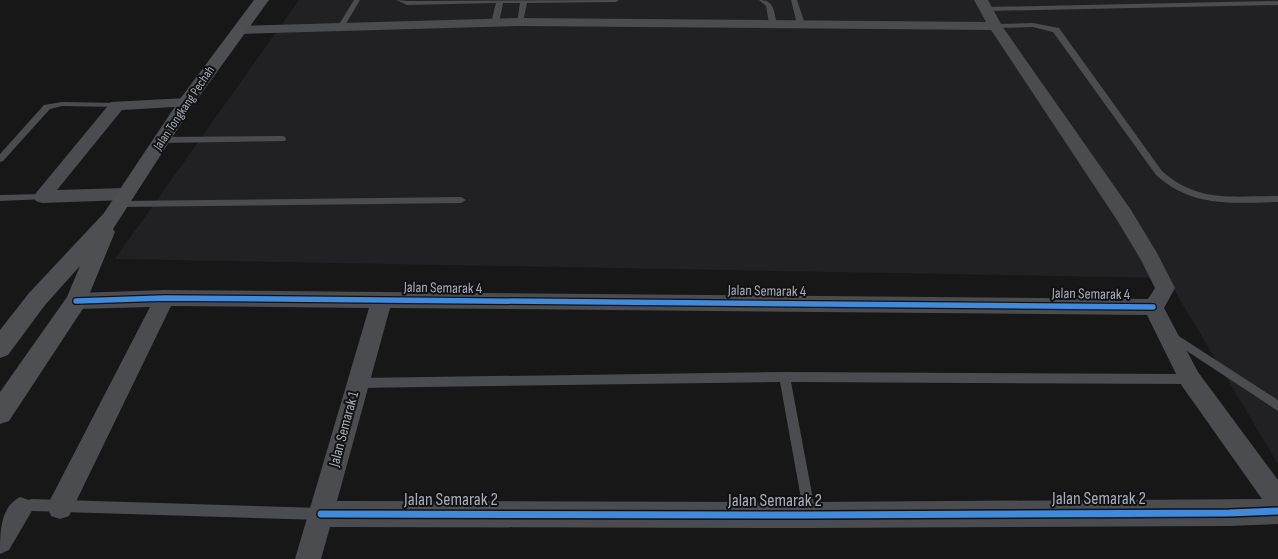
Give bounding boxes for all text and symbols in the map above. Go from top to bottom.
street label: Jalan Tongkang Pechah [149,63,218,154]
street label: Jalan Semarak 4 [403,278,482,298]
street label: Jalan Semarak 4 [727,281,806,301]
street label: Jalan Semarak 4 [1051,284,1130,304]
street label: Jalan Semarak 1 [325,388,363,470]
street label: Jalan Semarak 2 [1051,488,1146,509]
street label: Jalan Semarak 2 [403,489,498,510]
street label: Jalan Semarak 2 [727,490,822,511]

